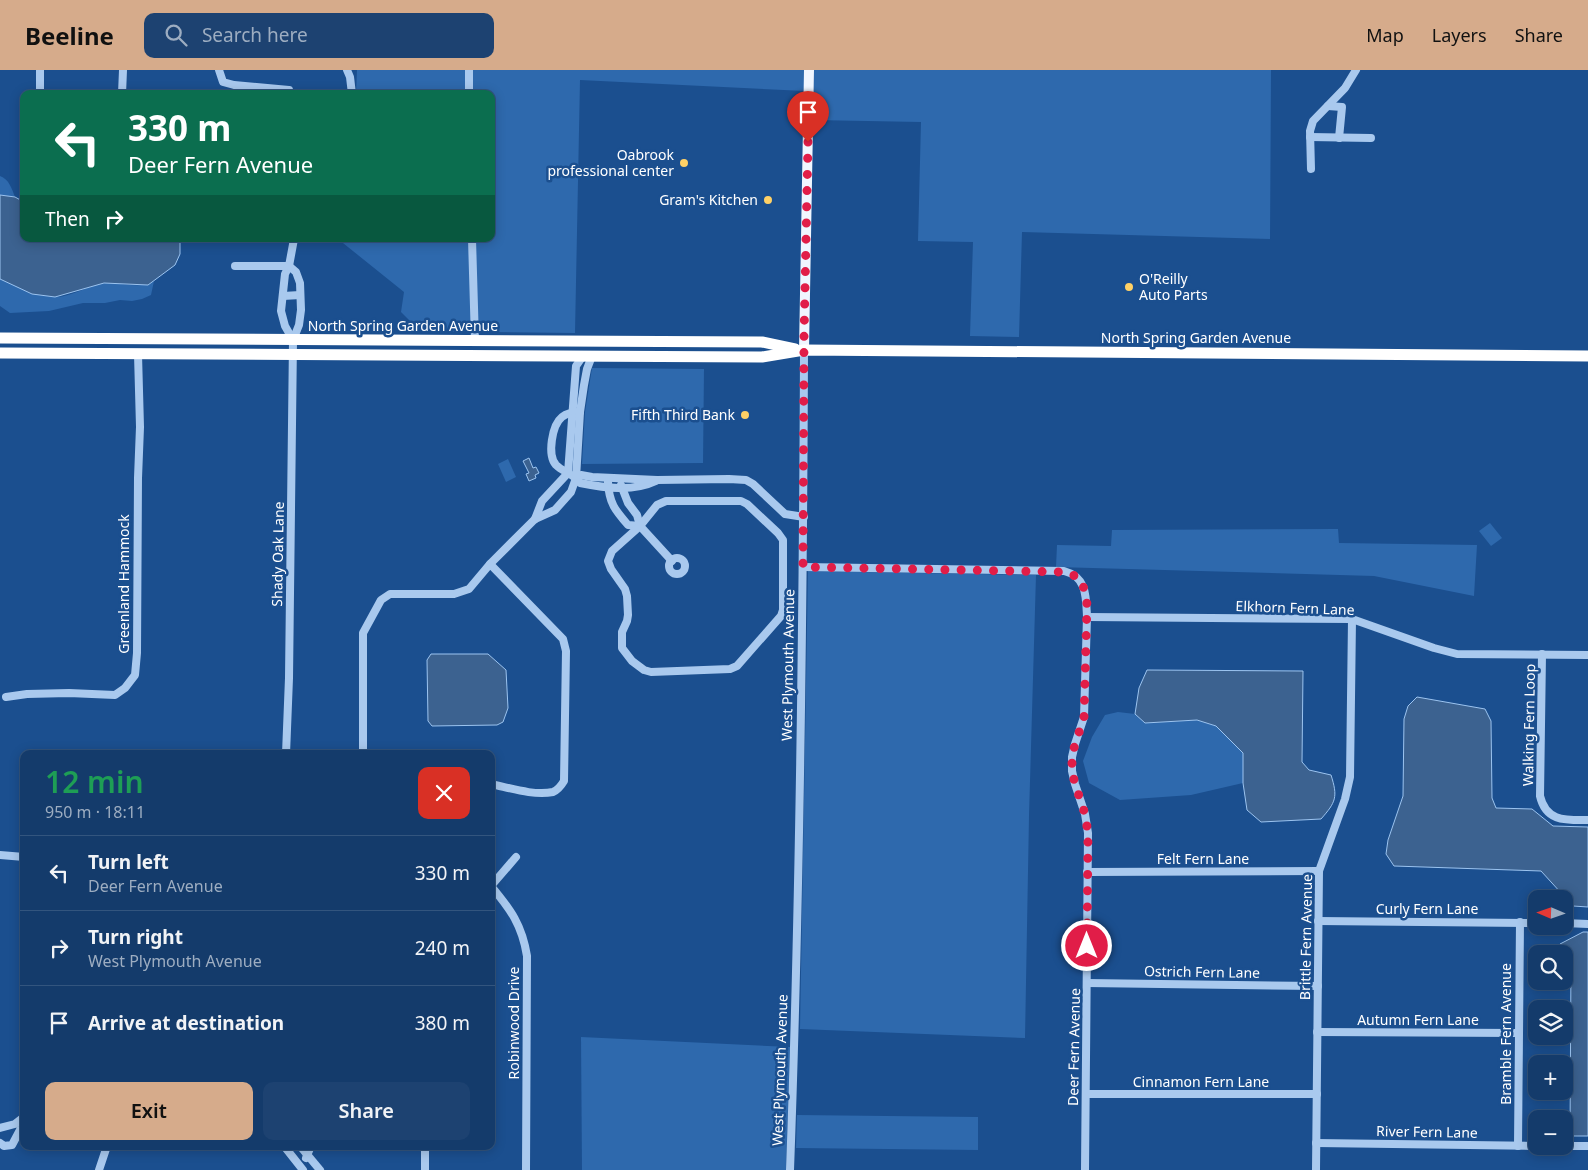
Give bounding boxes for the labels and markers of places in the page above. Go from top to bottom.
pin [787,91,829,142]
place label: Oabrook professional center [547,145,675,180]
marker: Oabrook professional center [678,157,690,169]
place label: Gram's Kitchen [659,190,758,209]
marker: Gram's Kitchen [762,194,774,206]
place label: O'Reilly Auto Parts [1139,269,1208,304]
marker: O'Reilly Auto Parts [1123,281,1135,293]
place label: Fifth Third Bank [631,405,736,424]
marker: Fifth Third Bank [739,409,751,421]

